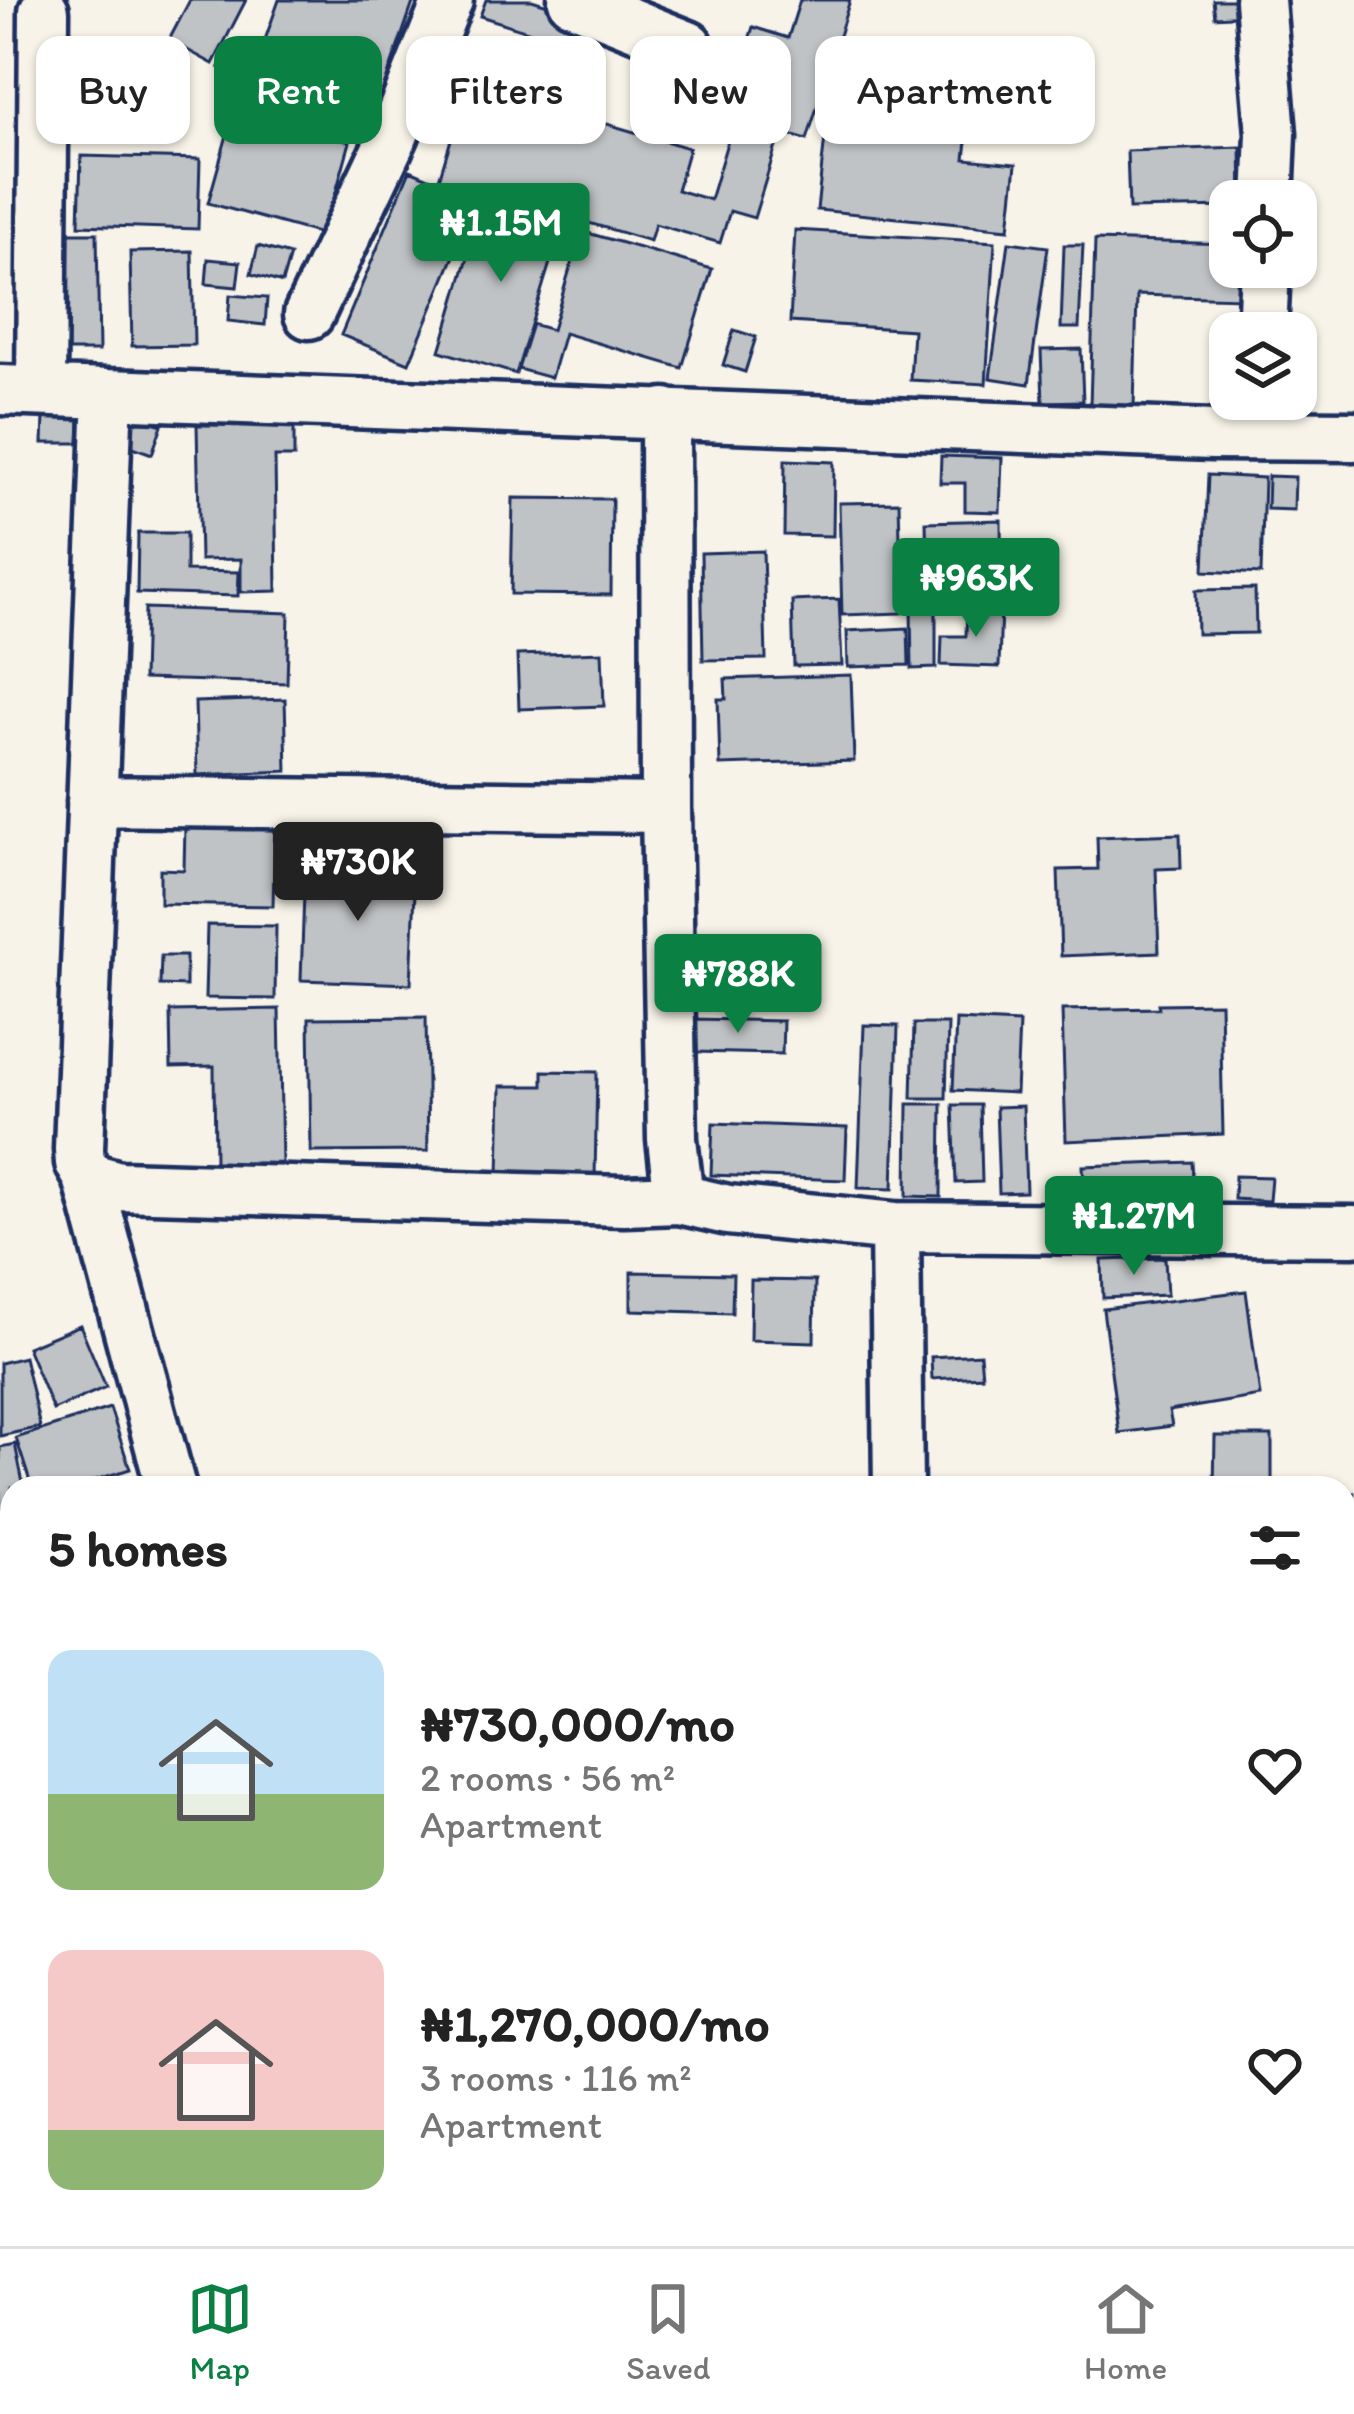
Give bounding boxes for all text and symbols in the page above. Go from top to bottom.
chip: Buy [36,36,190,144]
chip: Rent [214,36,382,144]
chip: Filters [406,36,606,144]
chip: New [630,36,791,144]
chip: Apartment [815,36,1095,144]
map controls [1209,180,1317,420]
button: locate [1209,180,1317,288]
pin: ₦1.15M [403,183,599,285]
text: ₦1.15M [440,198,562,245]
button: layers [1209,312,1317,420]
pin: ₦963K [892,538,1060,640]
text: ₦963K [919,553,1033,600]
pin: ₦730K [274,822,442,924]
text: ₦730K [300,837,416,884]
pin: ₦788K [654,934,822,1036]
text: ₦788K [681,949,795,996]
pin: ₦1.27M [1036,1176,1232,1278]
text: ₦1.27M [1072,1191,1196,1238]
icon: filters [1242,1515,1308,1581]
text: 5 homes [48,1518,228,1579]
text: ₦730,000/mo [420,1693,735,1754]
icon: home [144,1698,288,1842]
icon: heart [1242,1737,1308,1803]
text: 2 rooms · 56 m² [420,1754,675,1801]
text: Apartment [420,1801,602,1848]
text: ₦1,270,000/mo [420,1993,770,2054]
icon: home [144,1998,288,2142]
icon: heart [1242,2037,1308,2103]
text: 3 rooms · 116 m² [420,2054,692,2101]
text: Apartment [420,2101,602,2148]
tab: Map [187,2276,253,2387]
tab: Saved [626,2276,711,2387]
tab: Home [1084,2276,1167,2387]

